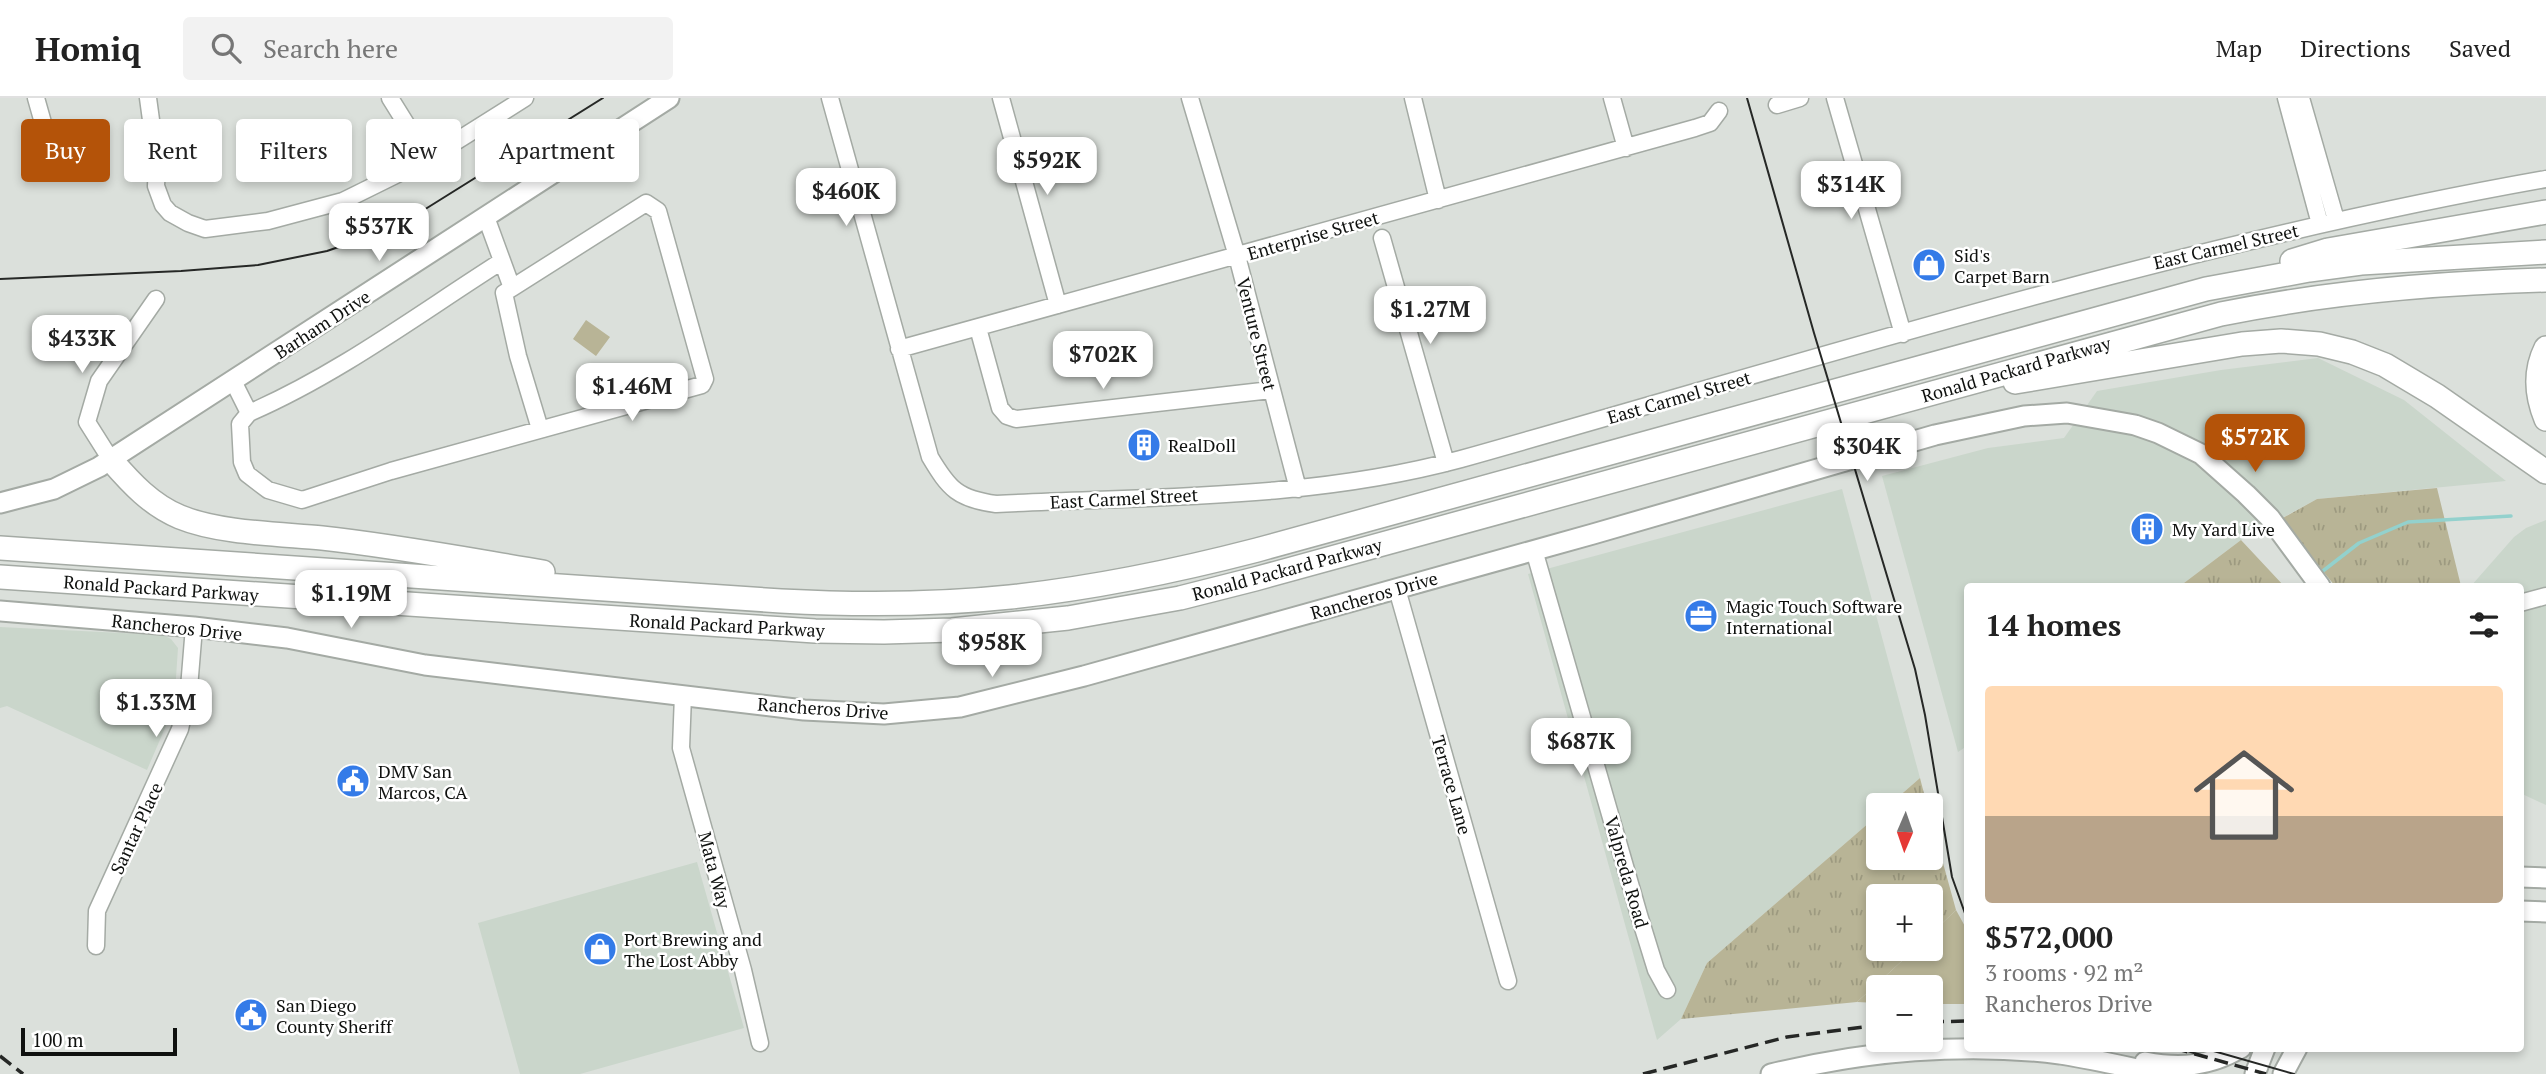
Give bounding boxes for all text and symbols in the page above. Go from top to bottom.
search box [183,17,673,80]
text: Homiq [35,27,141,70]
icon: search [207,29,245,67]
text: Search here [263,31,398,65]
text: Map [2216,32,2262,64]
text: Directions [2300,32,2411,64]
text: Saved [2449,32,2511,64]
chip: Buy [21,119,110,182]
chip: Rent [124,119,222,182]
chip: Filters [236,119,352,182]
chip: New [366,119,461,182]
chip: Apartment [475,119,639,182]
pin: $592K [998,138,1096,197]
text: $592K [1013,144,1081,175]
pin: $314K [1802,162,1900,221]
text: $314K [1817,168,1885,199]
pin: $460K [797,169,895,228]
text: $460K [812,175,880,206]
pin: $537K [330,204,428,263]
street label: Enterprise Street [1245,205,1382,265]
text: $537K [345,210,413,241]
street label: East Carmel Street [2151,218,2301,274]
place label: Sid's Carpet Barn [1954,243,2050,288]
shop icon: Sid's Carpet Barn [1910,246,1948,284]
street label: Venture Street [1231,275,1283,393]
street label: Barham Drive [270,284,374,364]
pin: $1.27M [1373,286,1487,346]
text: $1.27M [1390,293,1470,324]
pin: $433K [33,316,131,375]
text: $433K [48,322,116,353]
street label: Ronald Packard Parkway [1919,330,2114,408]
pin: $702K [1054,331,1152,391]
text: $702K [1069,338,1137,369]
pin: $1.46M [575,364,689,423]
street label: East Carmel Street [1604,365,1754,429]
text: $1.46M [592,370,672,401]
pin: $572K [2206,414,2304,474]
text: $572K [2221,421,2289,452]
pin: $304K [1818,424,1916,483]
building icon: RealDoll [1125,426,1163,464]
text: $304K [1833,430,1901,461]
place label: RealDoll [1168,433,1236,457]
street label: East Carmel Street [1049,482,1199,514]
building icon: My Yard Live [2128,510,2166,548]
place label: My Yard Live [2172,517,2275,541]
street label: Ronald Packard Parkway [1189,532,1386,606]
street label: Rancheros Drive [1308,565,1440,625]
street label: Ronald Packard Parkway [63,569,260,607]
pin: $1.19M [294,570,408,630]
text: $1.19M [311,577,391,608]
place label: Magic Touch Software International [1726,594,1902,639]
office icon: Magic Touch Software International [1682,597,1720,635]
text: 14 homes [1985,605,2121,645]
icon: filters [2465,606,2503,644]
street label: Rancheros Drive [110,608,244,646]
street label: Ronald Packard Parkway [629,608,826,642]
pin: $958K [943,620,1041,679]
text: $958K [958,626,1026,657]
pin: $1.33M [99,680,213,739]
text: $1.33M [116,686,196,717]
street label: Rancheros Drive [757,691,889,725]
pin: $687K [1532,718,1630,778]
text: $687K [1547,725,1615,756]
icon: home [2181,732,2307,858]
street label: Terrace Lane [1426,733,1478,837]
place label: DMV San Marcos, CA [378,759,468,804]
public building icon: DMV San Marcos, CA [334,762,372,800]
street label: Santar Place [104,778,168,878]
north arrow [1866,793,1942,870]
map controls [1866,793,1943,1052]
street label: Valpreda Road [1600,813,1654,931]
street label: Mata Way [693,829,737,912]
button: + [1866,884,1943,961]
text: $572,000 [1985,917,2113,957]
place label: Port Brewing and The Lost Abby [624,927,762,972]
shop icon: Port Brewing and The Lost Abby [581,930,619,968]
text: 3 rooms · 92 m² [1985,957,2144,988]
button: − [1866,975,1943,1052]
text: Rancheros Drive [1985,988,2153,1019]
place label: San Diego County Sheriff [276,993,394,1038]
public building icon: San Diego County Sheriff [232,996,270,1034]
scale bar [21,1025,177,1057]
text: 100 m [32,1027,83,1052]

